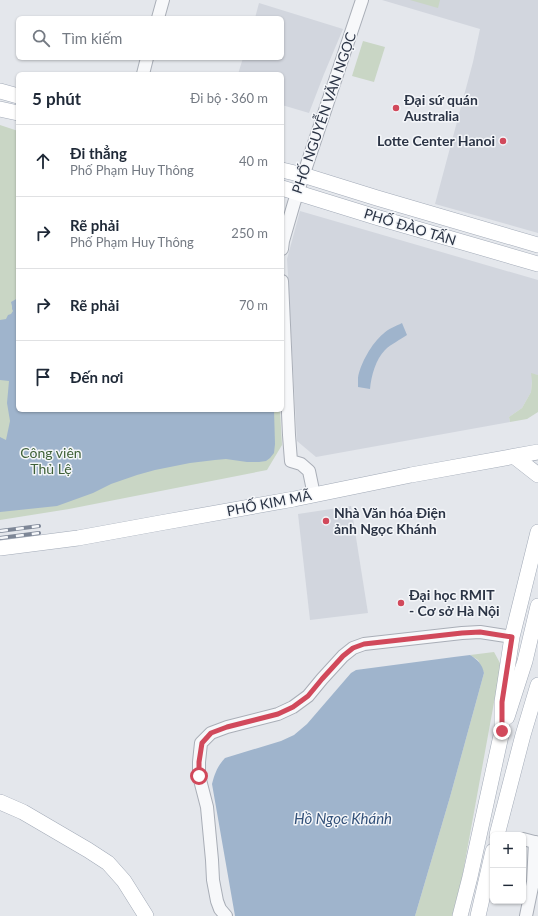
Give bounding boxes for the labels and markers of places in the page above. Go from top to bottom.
place label: Đại sứ quán Australia [403,91,478,124]
marker: Đại sứ quán Australia [391,103,401,113]
place label: Lotte Center Hanoi [377,132,495,149]
marker: Lotte Center Hanoi [498,136,508,146]
place label: Nhà Văn hóa Điện ảnh Ngọc Khánh [334,504,446,537]
marker: Nhà Văn hóa Điện ảnh Ngọc Khánh [321,516,331,526]
place label: Đại học RMIT - Cơ sở Hà Nội [409,586,500,619]
marker: Đại học RMIT - Cơ sở Hà Nội [396,598,406,608]

